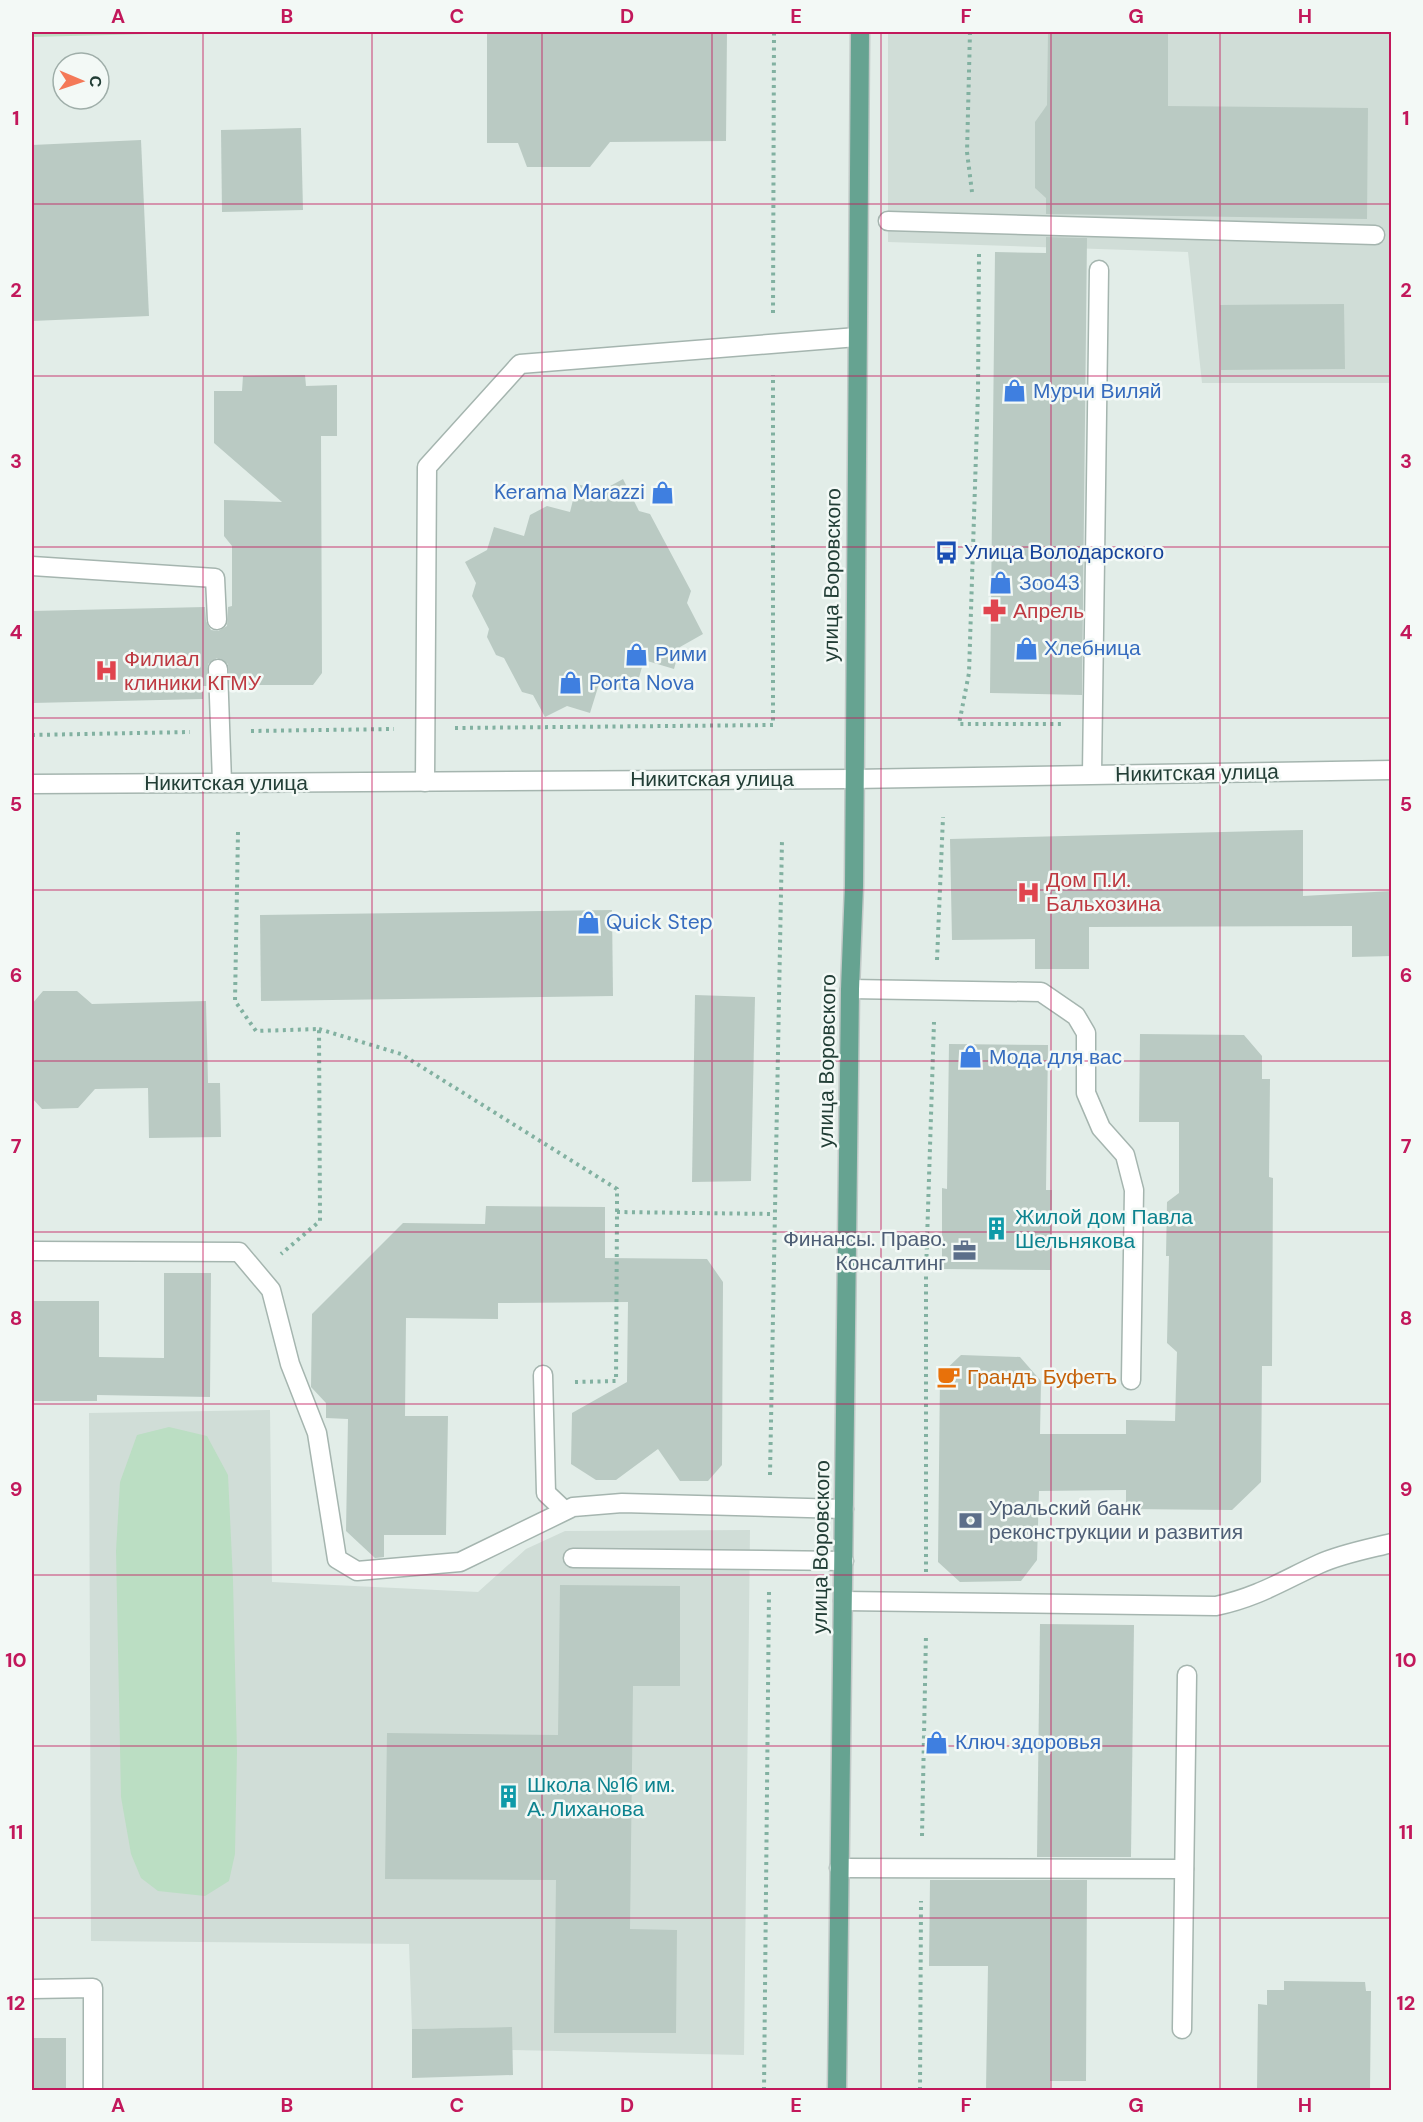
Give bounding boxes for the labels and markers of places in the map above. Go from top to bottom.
place label: Мурчи Виляй [1033,377,1162,405]
shop icon: Мурчи Виляй [1002,378,1028,404]
place label: Kerama Marazzi [494,478,645,506]
shop icon: Kerama Marazzi [650,479,676,505]
place label: Улица Володарского [964,538,1164,566]
bus stop icon: Улица Володарского [933,539,959,565]
place label: Зоо43 [1019,569,1080,597]
shop icon: Зоо43 [988,570,1014,596]
place label: Апрель [1013,597,1084,625]
pharmacy icon: Апрель [982,598,1008,624]
place label: Хлебница [1044,634,1141,662]
shop icon: Хлебница [1013,635,1039,661]
place label: Рими [655,640,707,668]
shop icon: Рими [624,641,650,667]
place label: Филиал клиники КГМУ [124,645,262,697]
hospital icon: Филиал клиники КГМУ [93,658,119,684]
place label: Porta Nova [589,669,694,697]
shop icon: Porta Nova [558,670,584,696]
place label: Дом П.И. Бальхозина [1046,866,1161,918]
hospital icon: Дом П.И. Бальхозина [1015,879,1041,905]
place label: Quick Step [606,908,713,936]
shop icon: Quick Step [575,909,601,935]
place label: Мода для вас [989,1043,1122,1071]
shop icon: Мода для вас [958,1044,984,1070]
place label: Жилой дом Павла Шельнякова [1015,1203,1193,1255]
building icon: Жилой дом Павла Шельнякова [984,1216,1010,1242]
place label: Финансы. Право. Консалтинг [783,1225,946,1277]
office icon: Финансы. Право. Консалтинг [951,1238,977,1264]
place label: Грандъ Буфетъ [967,1363,1117,1391]
cafe icon: Грандъ Буфетъ [936,1364,962,1390]
place label: Уральский банк реконструкции и развития [989,1494,1243,1546]
bank icon: Уральский банк реконструкции и развития [958,1507,984,1533]
place label: Ключ здоровья [955,1728,1101,1756]
shop icon: Ключ здоровья [924,1729,950,1755]
place label: Школа №16 им. А. Лиханова [527,1771,675,1823]
building icon: Школа №16 им. А. Лиханова [496,1784,522,1810]

